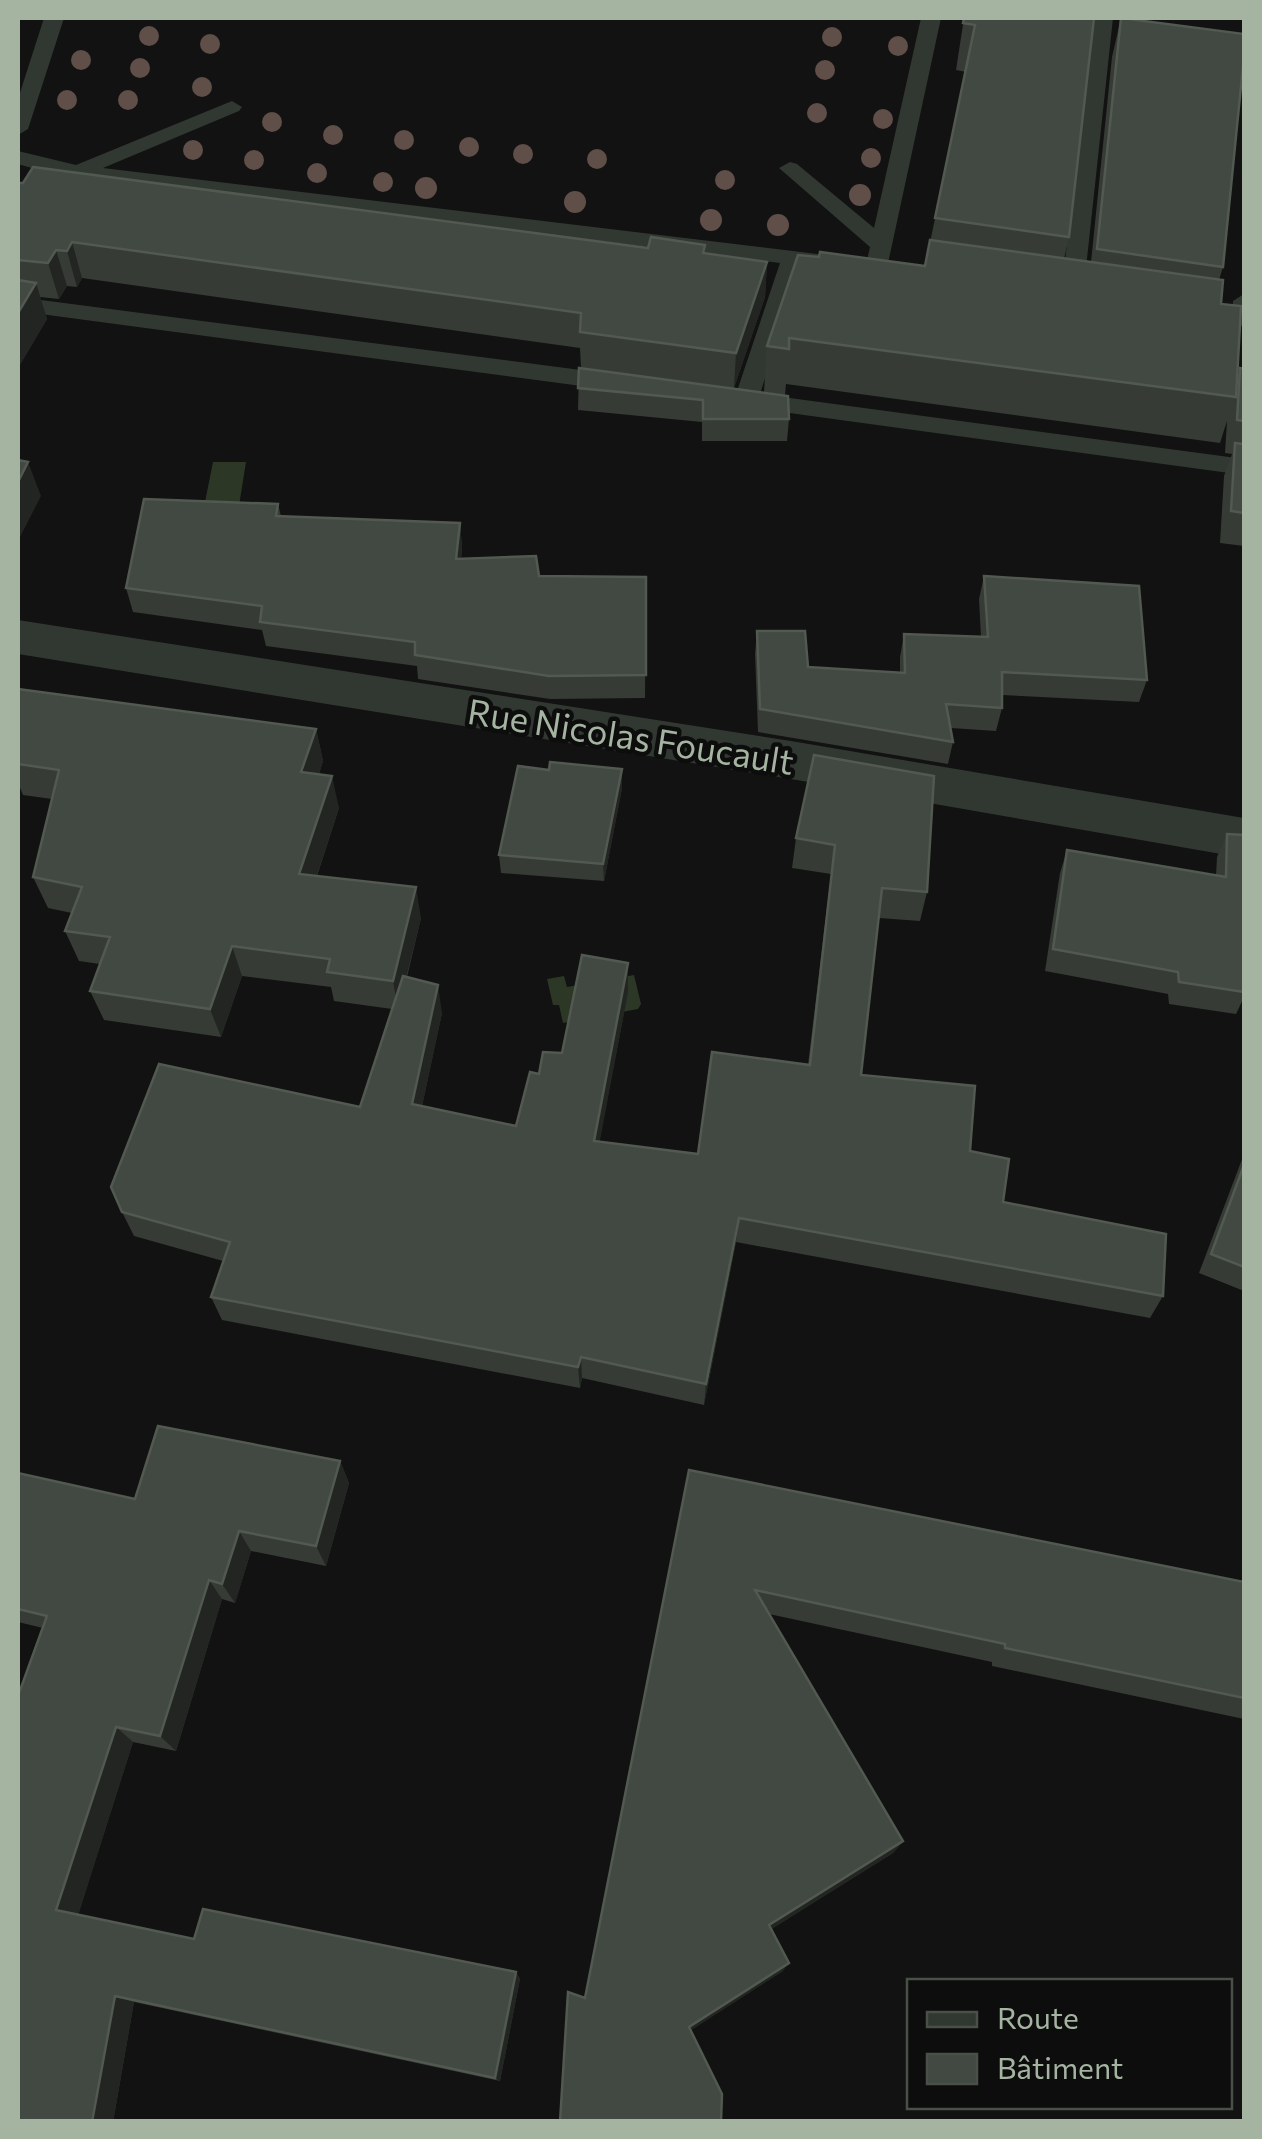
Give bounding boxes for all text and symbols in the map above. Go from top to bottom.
street label: Rue Nicolas Foucault [465,688,797,782]
legend [907,1979,1232,2109]
text: Route [997,1998,1079,2035]
text: Bâtiment [997,2048,1123,2085]

